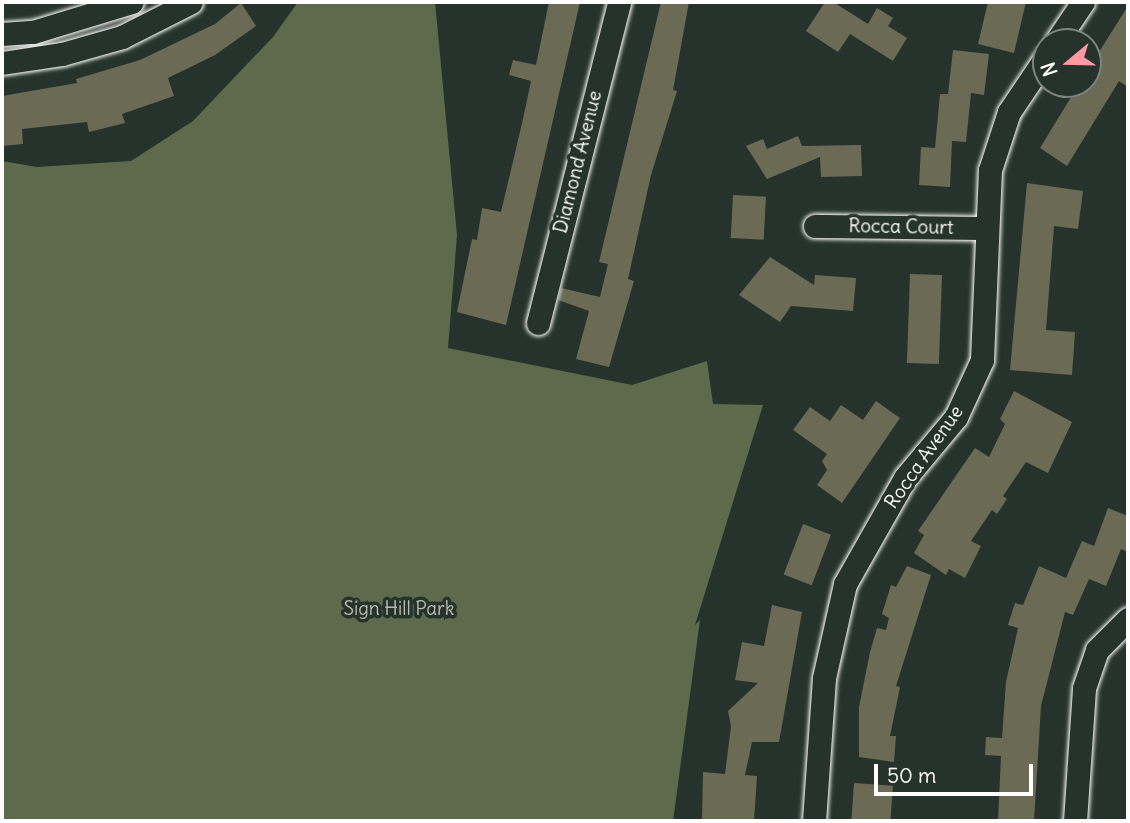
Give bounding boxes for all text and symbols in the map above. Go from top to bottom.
north arrow [1032,28,1102,98]
text: N [1036,59,1063,79]
street label: Diamond Avenue [549,88,607,236]
street label: Rocca Court [848,215,954,239]
street label: Rocca Avenue [880,401,968,513]
park label: Sign Hill Park [343,598,455,620]
scale bar [878,750,1037,794]
text: 50 m [887,762,936,789]

